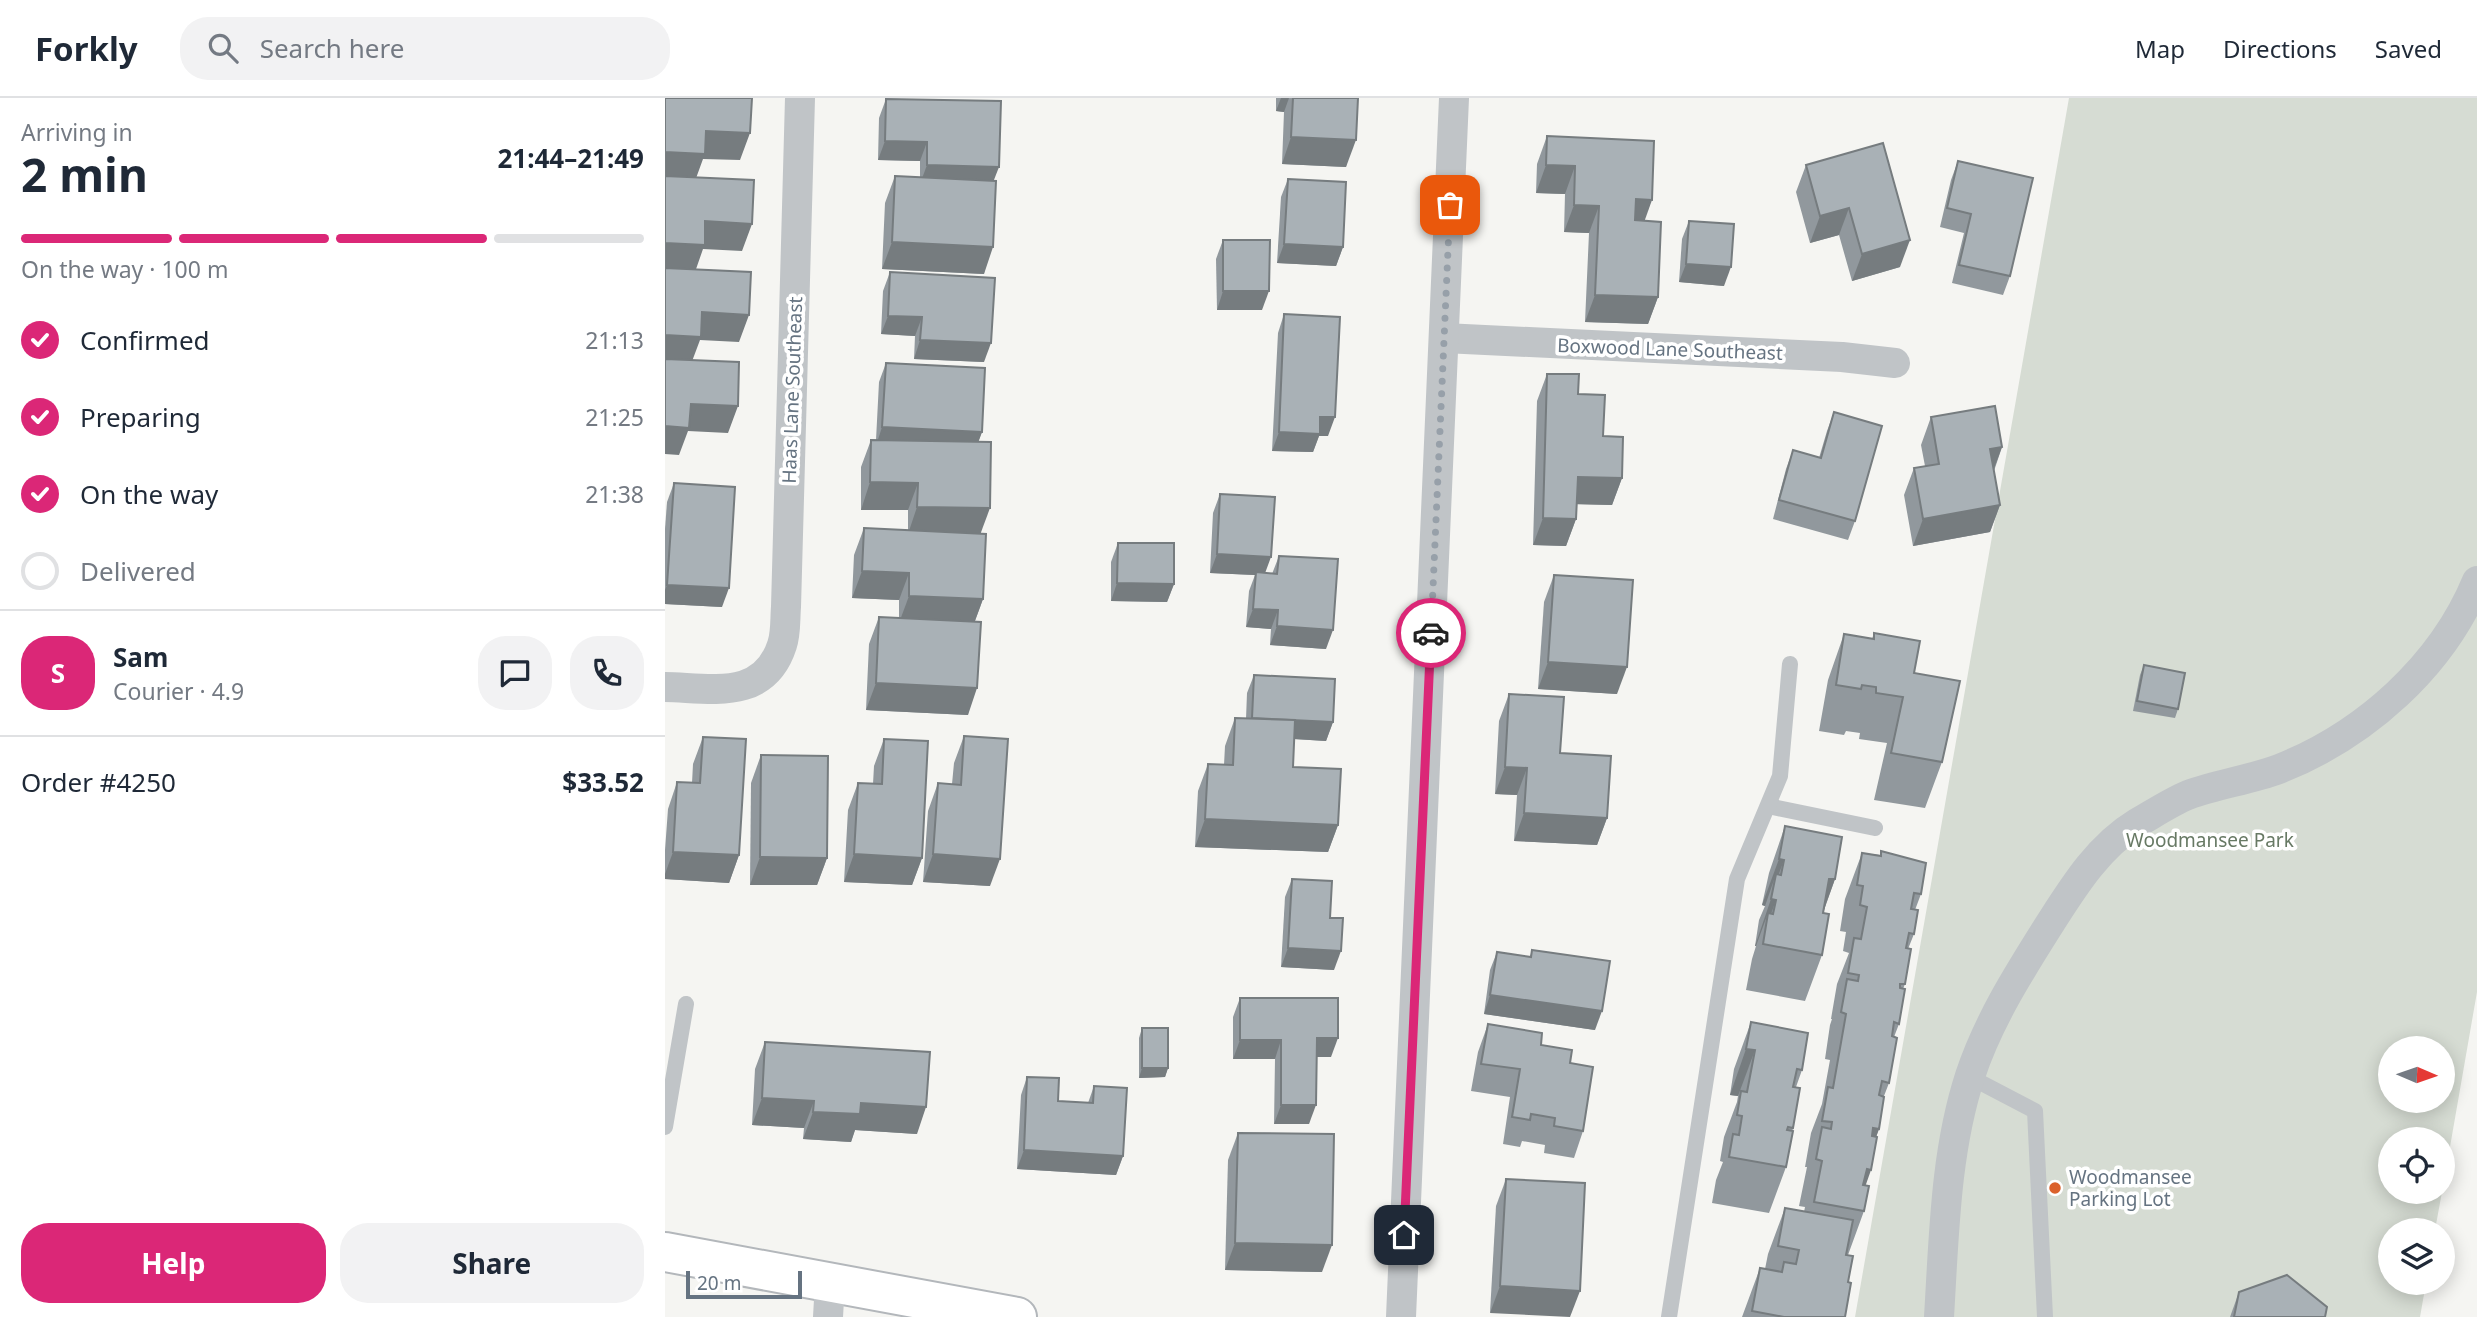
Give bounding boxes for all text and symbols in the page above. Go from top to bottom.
search box [180,17,670,80]
text: Forkly [35,26,138,71]
icon: search [204,29,242,67]
text: Search here [260,30,404,66]
text: Map [2135,32,2185,65]
text: Directions [2223,32,2337,65]
text: Saved [2375,32,2442,65]
text: Arriving in [21,116,133,148]
text: 21:44–21:49 [497,140,644,176]
text: 2 min [21,143,148,205]
pin [1420,175,1480,235]
icon: bag [1431,186,1469,224]
text: On the way · 100 m [21,253,228,285]
street label: Haas Lane Southeast [776,296,808,484]
icon: check [21,321,59,359]
text: Confirmed [80,322,210,358]
text: 21:13 [585,324,644,356]
street label: Boxwood Lane Southeast [1557,332,1783,366]
icon: check [21,398,59,436]
text: Preparing [80,399,201,435]
text: 21:25 [585,401,644,433]
icon: check [21,475,59,513]
text: On the way [80,476,218,512]
text: 21:38 [585,478,644,510]
text: Delivered [80,553,196,589]
courier [1396,598,1466,668]
icon: car [1412,614,1450,652]
button: chat [478,636,552,710]
button: phone [570,636,644,710]
text: Sam [113,639,168,675]
text: S [51,655,65,691]
text: Courier · 4.9 [113,675,244,707]
text: Order #4250 [21,764,176,800]
text: $33.52 [562,764,644,800]
park label: Woodmansee Park [2126,827,2294,853]
north arrow [2378,1036,2455,1113]
map controls [2378,1036,2455,1295]
button: locate [2378,1127,2455,1204]
place label: Woodmansee Parking Lot [2069,1164,2192,1212]
marker: Woodmansee Parking Lot [2047,1180,2063,1196]
pin [1374,1205,1434,1265]
icon: home [1385,1216,1423,1254]
button: layers [2378,1218,2455,1295]
button: Help [21,1223,326,1303]
button: Share [340,1223,644,1303]
scale bar [686,1268,801,1300]
text: 20 m [697,1270,741,1296]

